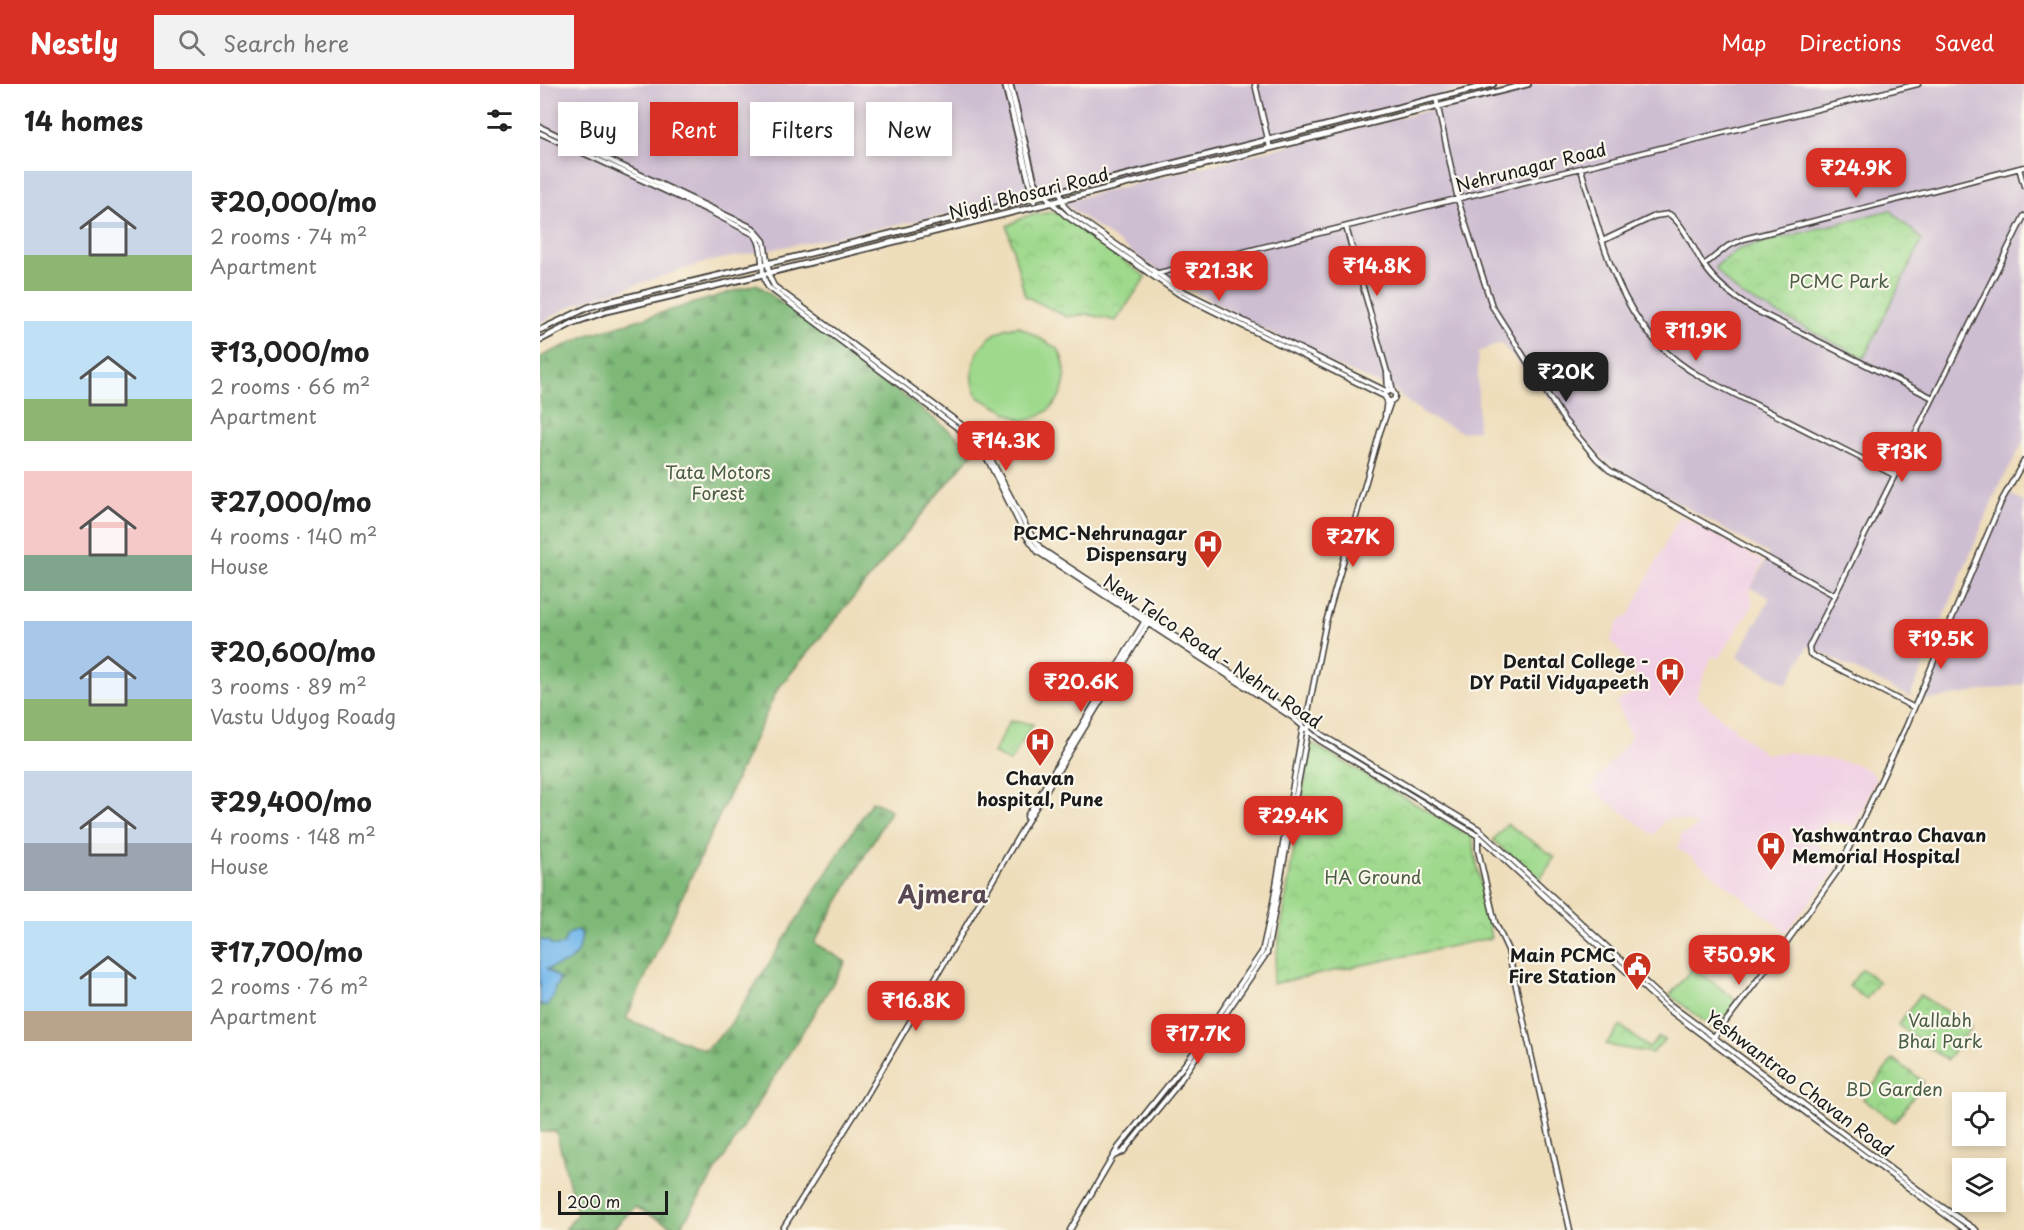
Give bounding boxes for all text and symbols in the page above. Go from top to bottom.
search box [154,15,574,69]
text: Nestly [30,21,118,64]
icon: search [175,26,208,59]
text: Search here [223,26,349,59]
text: Map [1721,26,1766,58]
text: Directions [1799,26,1901,58]
text: Saved [1934,26,1994,58]
text: 14 homes [24,101,143,140]
chip: Buy [558,102,638,156]
chip: Rent [650,102,738,156]
chip: Filters [750,102,854,156]
chip: New [866,102,952,156]
icon: filters [483,104,516,137]
street label: Nehrunagar Road [1452,135,1609,198]
pin: ₹24.9K [1807,148,1905,199]
text: ₹24.9K [1820,152,1892,182]
street label: Nigdi Bhosari Road [946,160,1111,225]
text: ₹20,000/mo [210,182,377,221]
icon: home [72,195,144,267]
text: 2 rooms · 74 m² [210,221,367,251]
pin: ₹14.8K [1328,246,1426,297]
text: ₹14.8K [1343,250,1411,280]
text: Apartment [210,251,317,281]
pin: ₹21.3K [1170,251,1268,302]
text: ₹21.3K [1185,255,1253,285]
park label: PCMC Park [1789,267,1889,294]
pin: ₹11.9K [1647,311,1745,362]
text: ₹11.9K [1665,315,1727,345]
text: ₹13,000/mo [210,332,369,371]
icon: home [72,345,144,417]
pin: ₹20K [1530,352,1602,403]
text: ₹20K [1537,356,1595,386]
text: 2 rooms · 66 m² [210,371,370,401]
text: Apartment [210,401,317,431]
pin: ₹14.3K [957,421,1055,472]
text: ₹14.3K [972,425,1040,455]
pin: ₹13K [1866,432,1938,483]
text: ₹13K [1877,436,1928,466]
park label: Tata Motors Forest [665,458,771,506]
text: ₹27,000/mo [210,482,371,521]
icon: home [72,495,144,567]
pin: ₹27K [1317,517,1389,568]
place label: PCMC-Nehrunagar Dispensary [1013,519,1188,567]
text: 4 rooms · 140 m² [210,521,377,551]
text: ₹27K [1326,521,1380,551]
hospital icon: PCMC-Nehrunagar Dispensary [1192,528,1224,570]
text: House [210,551,269,581]
street label: New Telco Road - Nehru Road [1098,567,1328,734]
pin: ₹19.5K [1892,619,1990,670]
text: ₹19.5K [1908,623,1974,653]
text: ₹20,600/mo [210,632,376,671]
icon: home [72,645,144,717]
place label: Dental College - DY Patil Vidyapeeth [1470,647,1649,695]
hospital icon: Dental College - DY Patil Vidyapeeth [1654,656,1686,698]
pin: ₹20.6K [1032,662,1130,713]
text: ₹20.6K [1043,666,1119,696]
text: 3 rooms · 89 m² [210,671,367,701]
text: Vastu Udyog Roadg [210,701,396,731]
hospital icon: Chavan hospital, Pune [1024,726,1056,768]
place label: Chavan hospital, Pune [977,764,1103,812]
text: ₹29,400/mo [210,782,372,821]
icon: home [72,795,144,867]
pin: ₹29.4K [1244,796,1342,847]
text: ₹29.4K [1258,800,1328,830]
text: 4 rooms · 148 m² [210,821,376,851]
place label: Yashwantrao Chavan Memorial Hospital [1792,821,1986,869]
hospital icon: Yashwantrao Chavan Memorial Hospital [1755,830,1787,872]
text: House [210,851,269,881]
park label: HA Ground [1324,863,1422,890]
district label: Ajmera [897,875,989,911]
text: ₹17,700/mo [210,932,363,971]
pin: ₹50.9K [1690,935,1788,986]
text: ₹50.9K [1703,939,1775,969]
place label: Main PCMC Fire Station [1508,941,1616,989]
icon: home [72,945,144,1017]
public building icon: Main PCMC Fire Station [1621,950,1653,992]
text: 2 rooms · 76 m² [210,971,368,1001]
pin: ₹16.8K [867,981,965,1032]
text: ₹16.8K [882,985,950,1015]
text: Apartment [210,1001,317,1031]
street label: Yeshwantrao Chavan Road [1700,1003,1900,1163]
park label: Vallabh Bhai Park [1897,1006,1983,1054]
pin: ₹17.7K [1149,1014,1247,1065]
text: ₹17.7K [1165,1018,1231,1048]
park label: BD Garden [1845,1075,1943,1102]
map controls [1952,1092,2006,1212]
button: locate [1952,1092,2006,1146]
button: layers [1952,1158,2006,1212]
scale bar [558,1188,668,1216]
text: 200 m [567,1189,620,1213]

